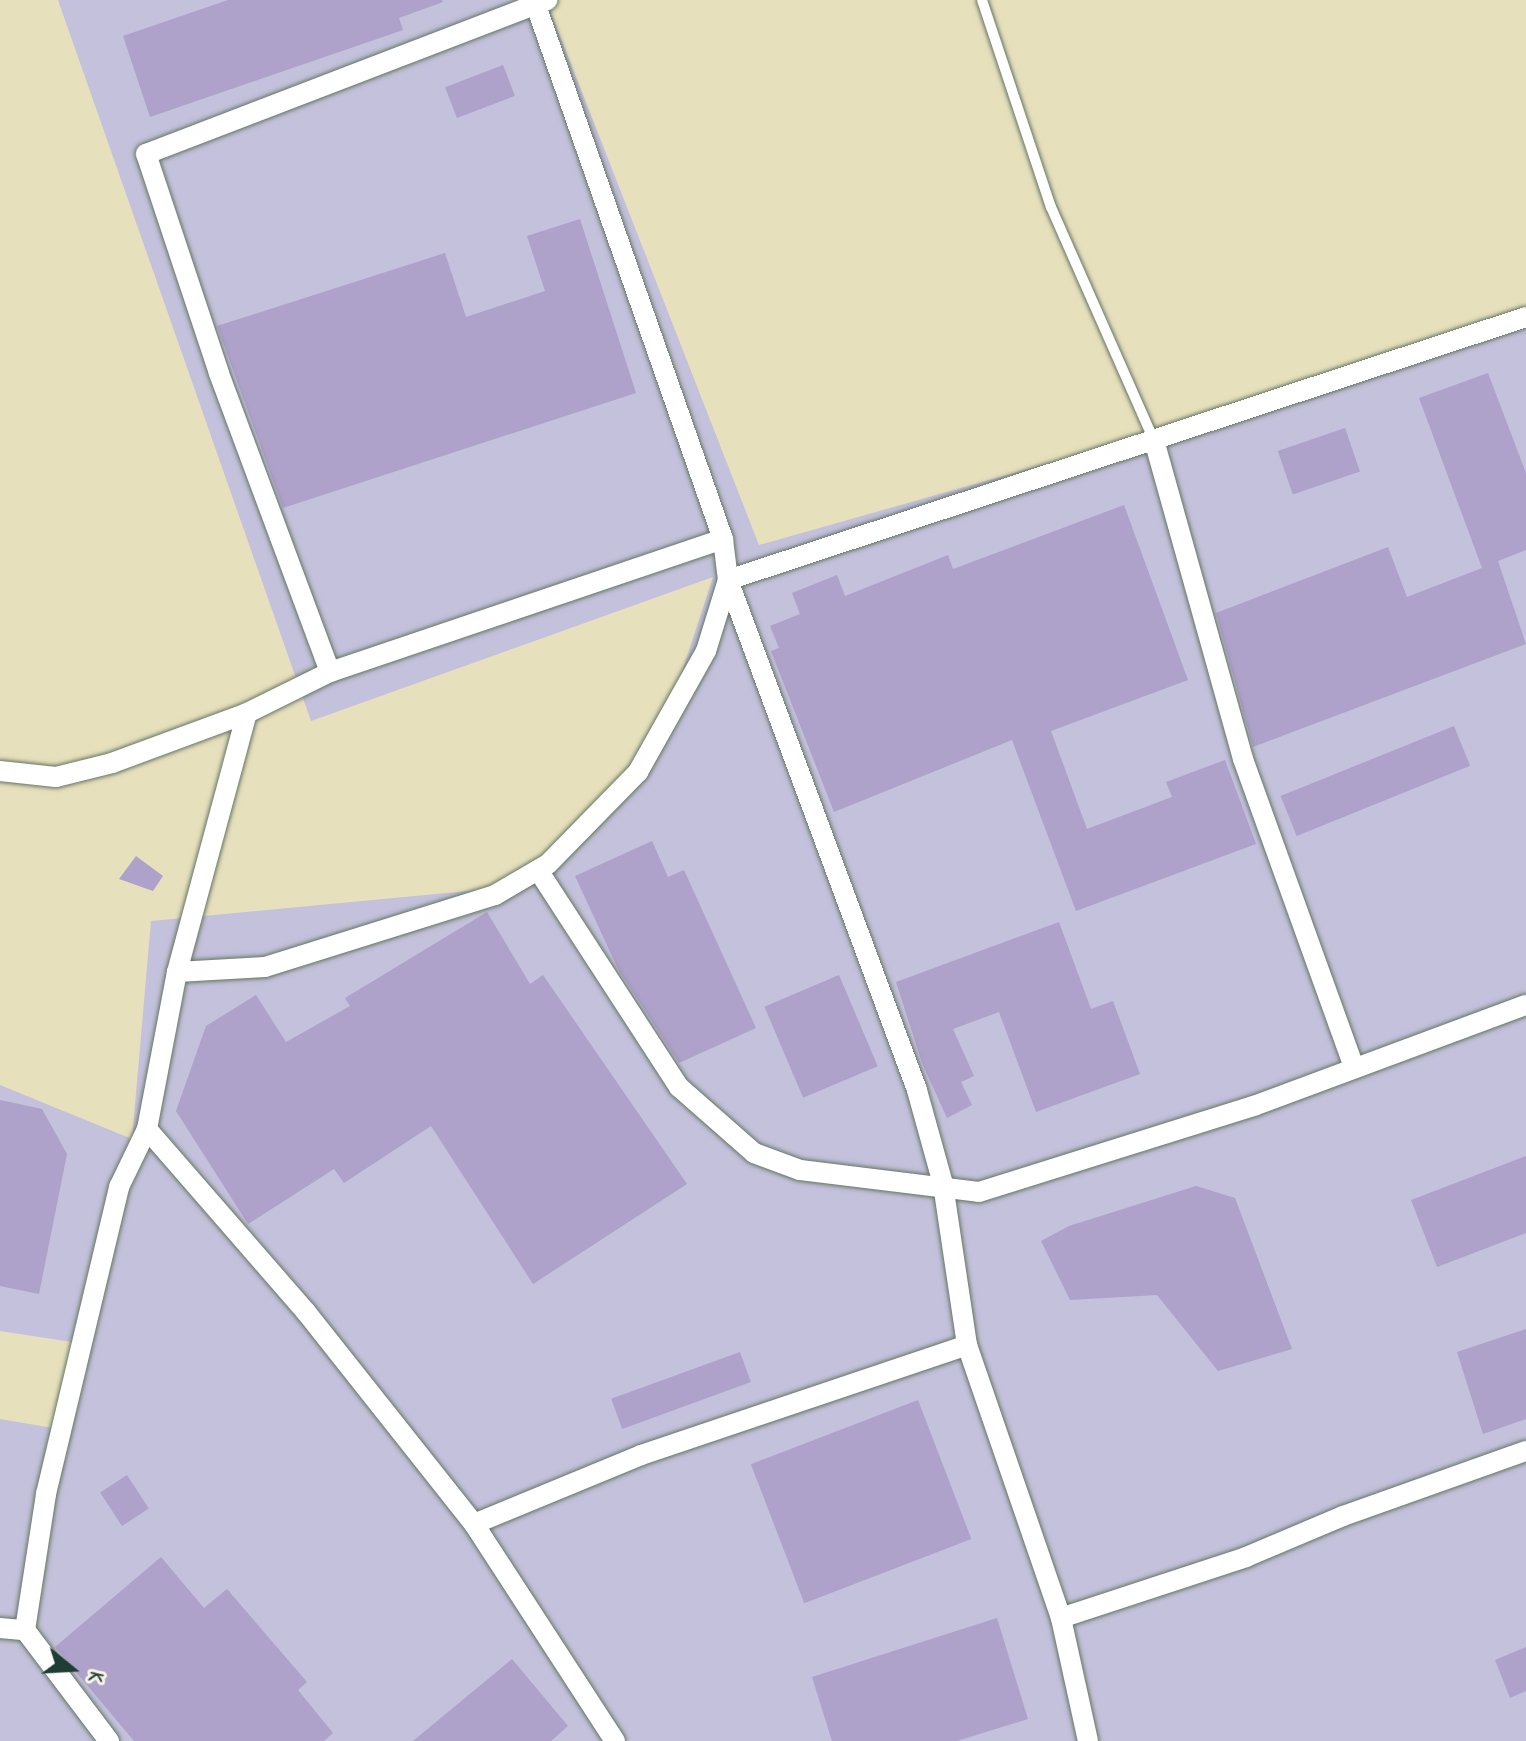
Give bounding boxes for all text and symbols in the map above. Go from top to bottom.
north arrow [32,1629,112,1709]
text: K [78,1666,112,1686]

